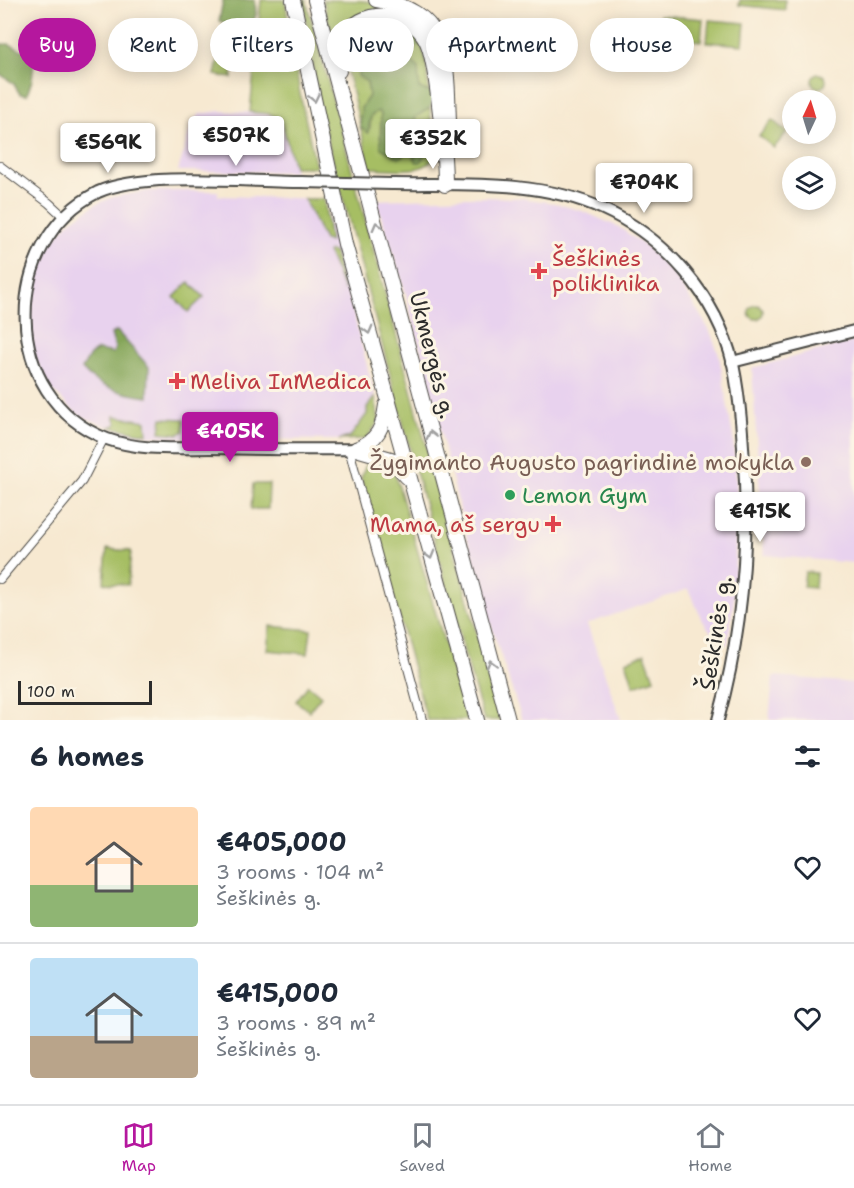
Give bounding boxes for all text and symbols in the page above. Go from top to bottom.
chip: Buy [18,18,96,72]
chip: Rent [108,18,198,72]
chip: Filters [210,18,315,72]
chip: New [327,18,414,72]
chip: Apartment [426,18,578,72]
chip: House [590,18,694,72]
north arrow [782,90,836,144]
map controls [782,90,836,210]
one-way arrow [307,93,320,103]
pin: €507K [194,116,278,167]
pin: €352K [391,119,475,170]
text: €507K [202,122,270,148]
pin: €569K [66,123,150,174]
text: €352K [399,125,467,151]
text: €569K [74,129,142,155]
button: layers [782,156,836,210]
pin: €704K [602,163,686,214]
text: €704K [610,169,678,195]
one-way arrow [372,221,385,231]
place label: Šeškinės poliklinika [552,244,660,298]
marker: Šeškinės poliklinika [530,262,548,280]
street label: Ukmergės g. [403,289,462,422]
one-way arrow [361,324,373,334]
place label: Meliva InMedica [190,367,371,396]
marker: Meliva InMedica [168,372,186,390]
pin: €405K [188,412,272,463]
text: €405K [196,418,264,444]
one-way arrow [426,430,439,440]
place label: Žygimanto Augusto pagrindinė mokykla [370,448,794,477]
marker: Žygimanto Augusto pagrindinė mokykla [799,455,813,469]
place label: Lemon Gym [522,481,647,510]
marker: Lemon Gym [503,488,517,502]
pin: €415K [718,492,802,543]
text: €415K [729,498,791,524]
place label: Mama, aš sergu [370,510,540,539]
marker: Mama, aš sergu [544,515,562,533]
one-way arrow [423,549,435,560]
street label: Šeškinės g. [692,574,739,692]
one-way arrow [486,659,499,669]
scale bar [18,678,152,706]
text: 100 m [27,681,75,702]
text: 6 homes [30,739,144,774]
icon: filters [791,740,824,773]
text: €405,000 [216,824,347,859]
icon: home [78,831,150,903]
icon: heart [791,851,824,884]
text: 3 rooms · 104 m² [216,859,384,885]
text: Šeškinės g. [216,885,321,911]
text: €415,000 [216,975,339,1010]
icon: home [78,982,150,1054]
icon: heart [791,1002,824,1035]
text: 3 rooms · 89 m² [216,1010,376,1036]
text: Šeškinės g. [216,1036,321,1062]
tab: Map [122,1119,156,1176]
tab: Saved [399,1119,445,1176]
tab: Home [688,1119,732,1176]

